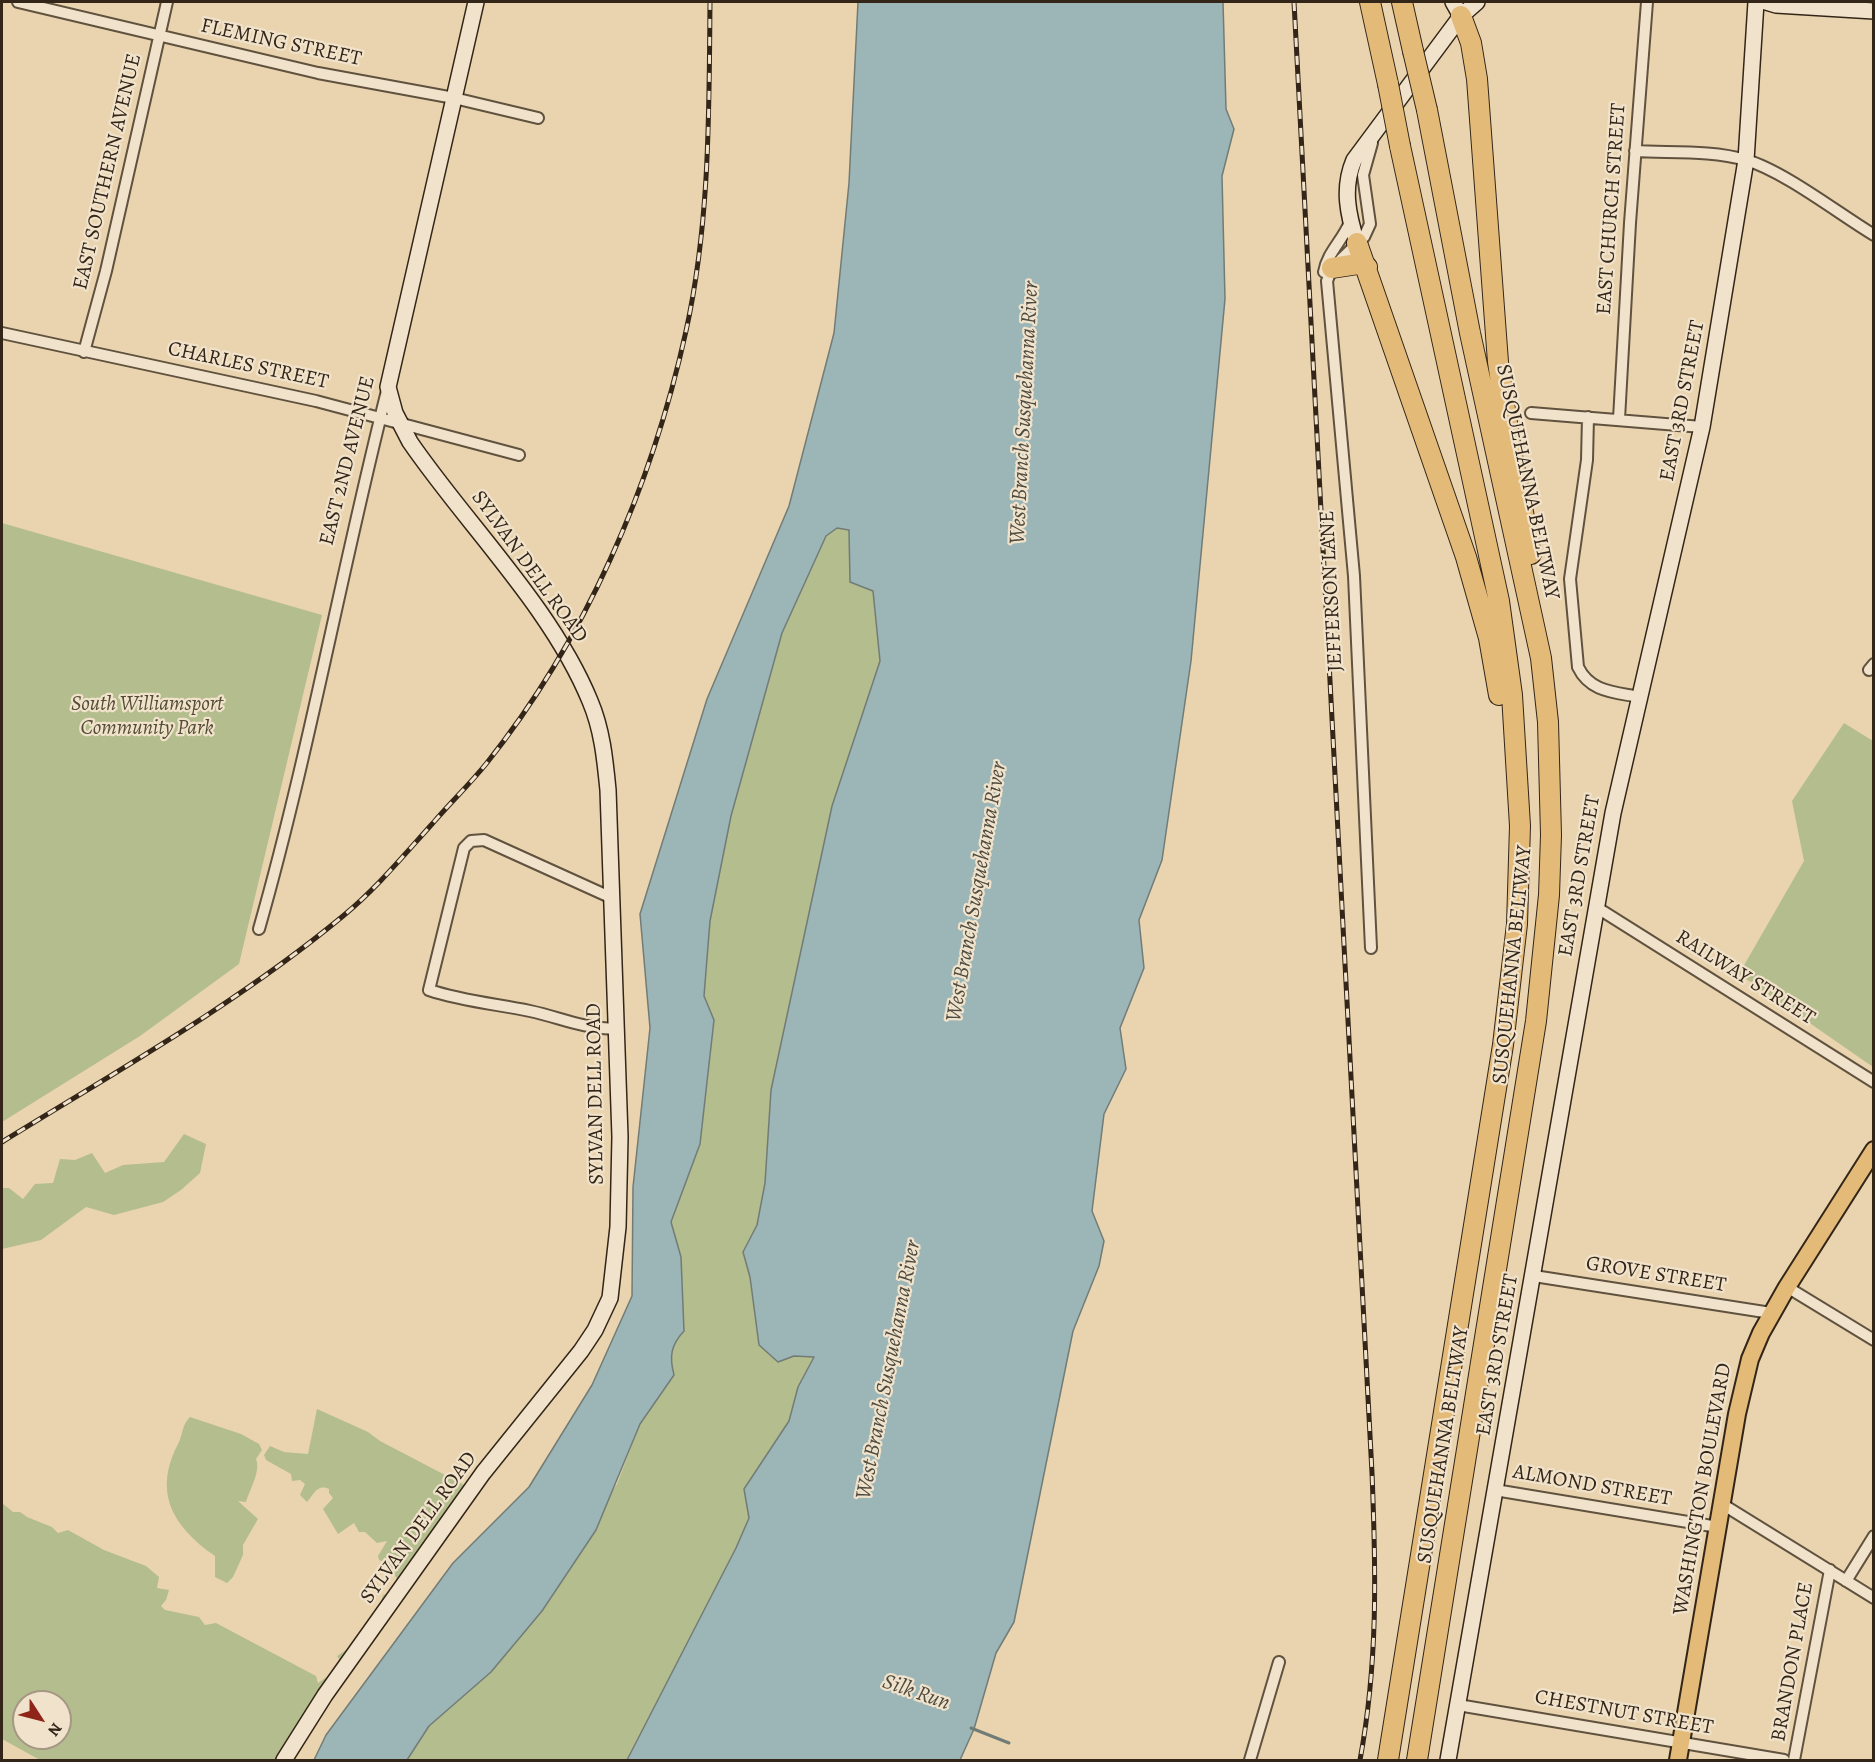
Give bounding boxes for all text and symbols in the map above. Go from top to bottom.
street label: FLEMING STREET [198,14,364,72]
street label: EAST SOUTHERN AVENUE [69,51,147,293]
street label: EAST CHURCH STREET [1592,102,1632,316]
water label: West Branch Susquehanna River [1005,281,1045,545]
street label: EAST 3RD STREET [1655,318,1711,484]
street label: CHARLES STREET [165,337,331,395]
street label: SUSQUEHANNA BELTWAY [1490,362,1564,602]
street label: EAST 2ND AVENUE [315,374,381,548]
street label: SYLVAN DELL ROAD [465,486,593,648]
street label: JEFFERSON LANE [1315,510,1349,672]
park label: South Williamsport Community Park [71,692,223,742]
water label: West Branch Susquehanna River [941,760,1013,1024]
street label: EAST 3RD STREET [1553,793,1607,959]
street label: SUSQUEHANNA BELTWAY [1488,844,1538,1086]
street label: RAILWAY STREET [1671,925,1819,1031]
street label: SYLVAN DELL ROAD [582,1003,610,1185]
water label: West Branch Susquehanna River [851,1238,927,1502]
street label: GROVE STREET [1584,1251,1728,1299]
street label: EAST 3RD STREET [1471,1272,1525,1438]
street label: SUSQUEHANNA BELTWAY [1413,1325,1475,1565]
street label: WASHINGTON BOULEVARD [1668,1361,1738,1617]
street label: SYLVAN DELL ROAD [355,1447,483,1609]
street label: ALMOND STREET [1511,1460,1673,1512]
street label: BRANDON PLACE [1767,1580,1819,1744]
water label: Silk Run [879,1669,953,1717]
street label: CHESTNUT STREET [1533,1685,1715,1741]
north arrow [12,1690,72,1750]
text: N [43,1718,67,1741]

